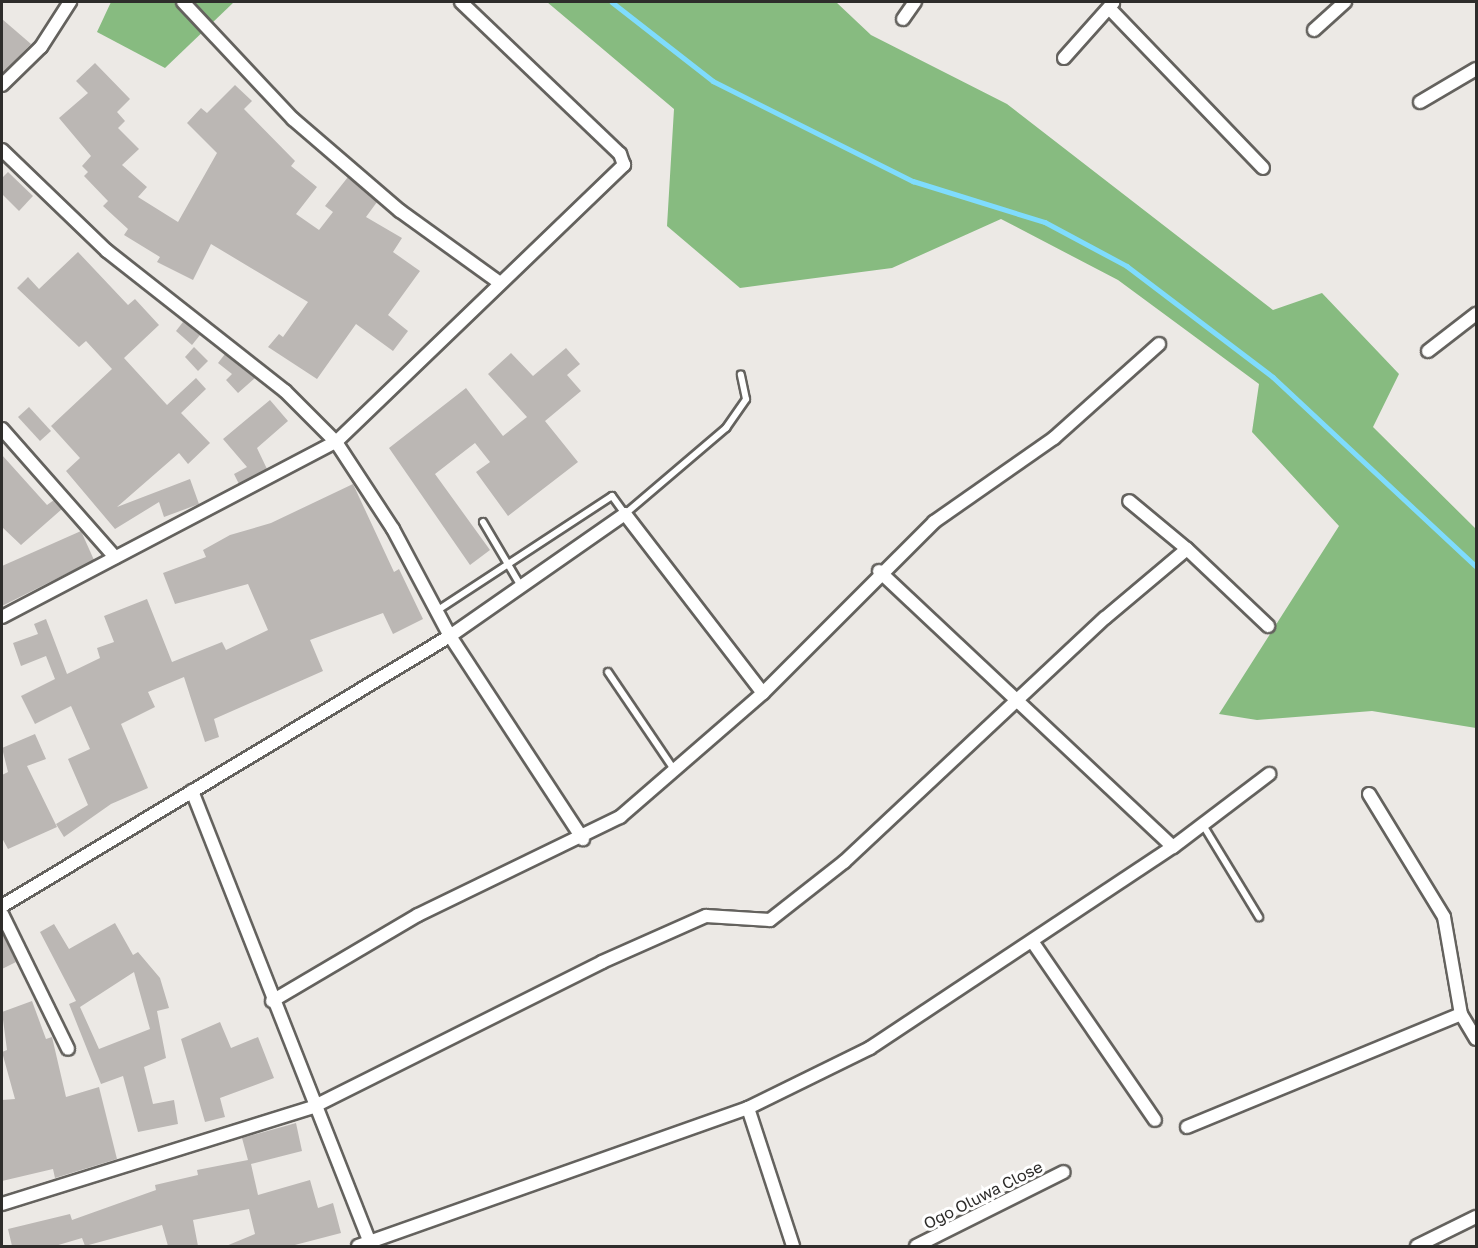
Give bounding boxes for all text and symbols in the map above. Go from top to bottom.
street label: Ogo Oluwa Close [920,1157,1046,1233]

